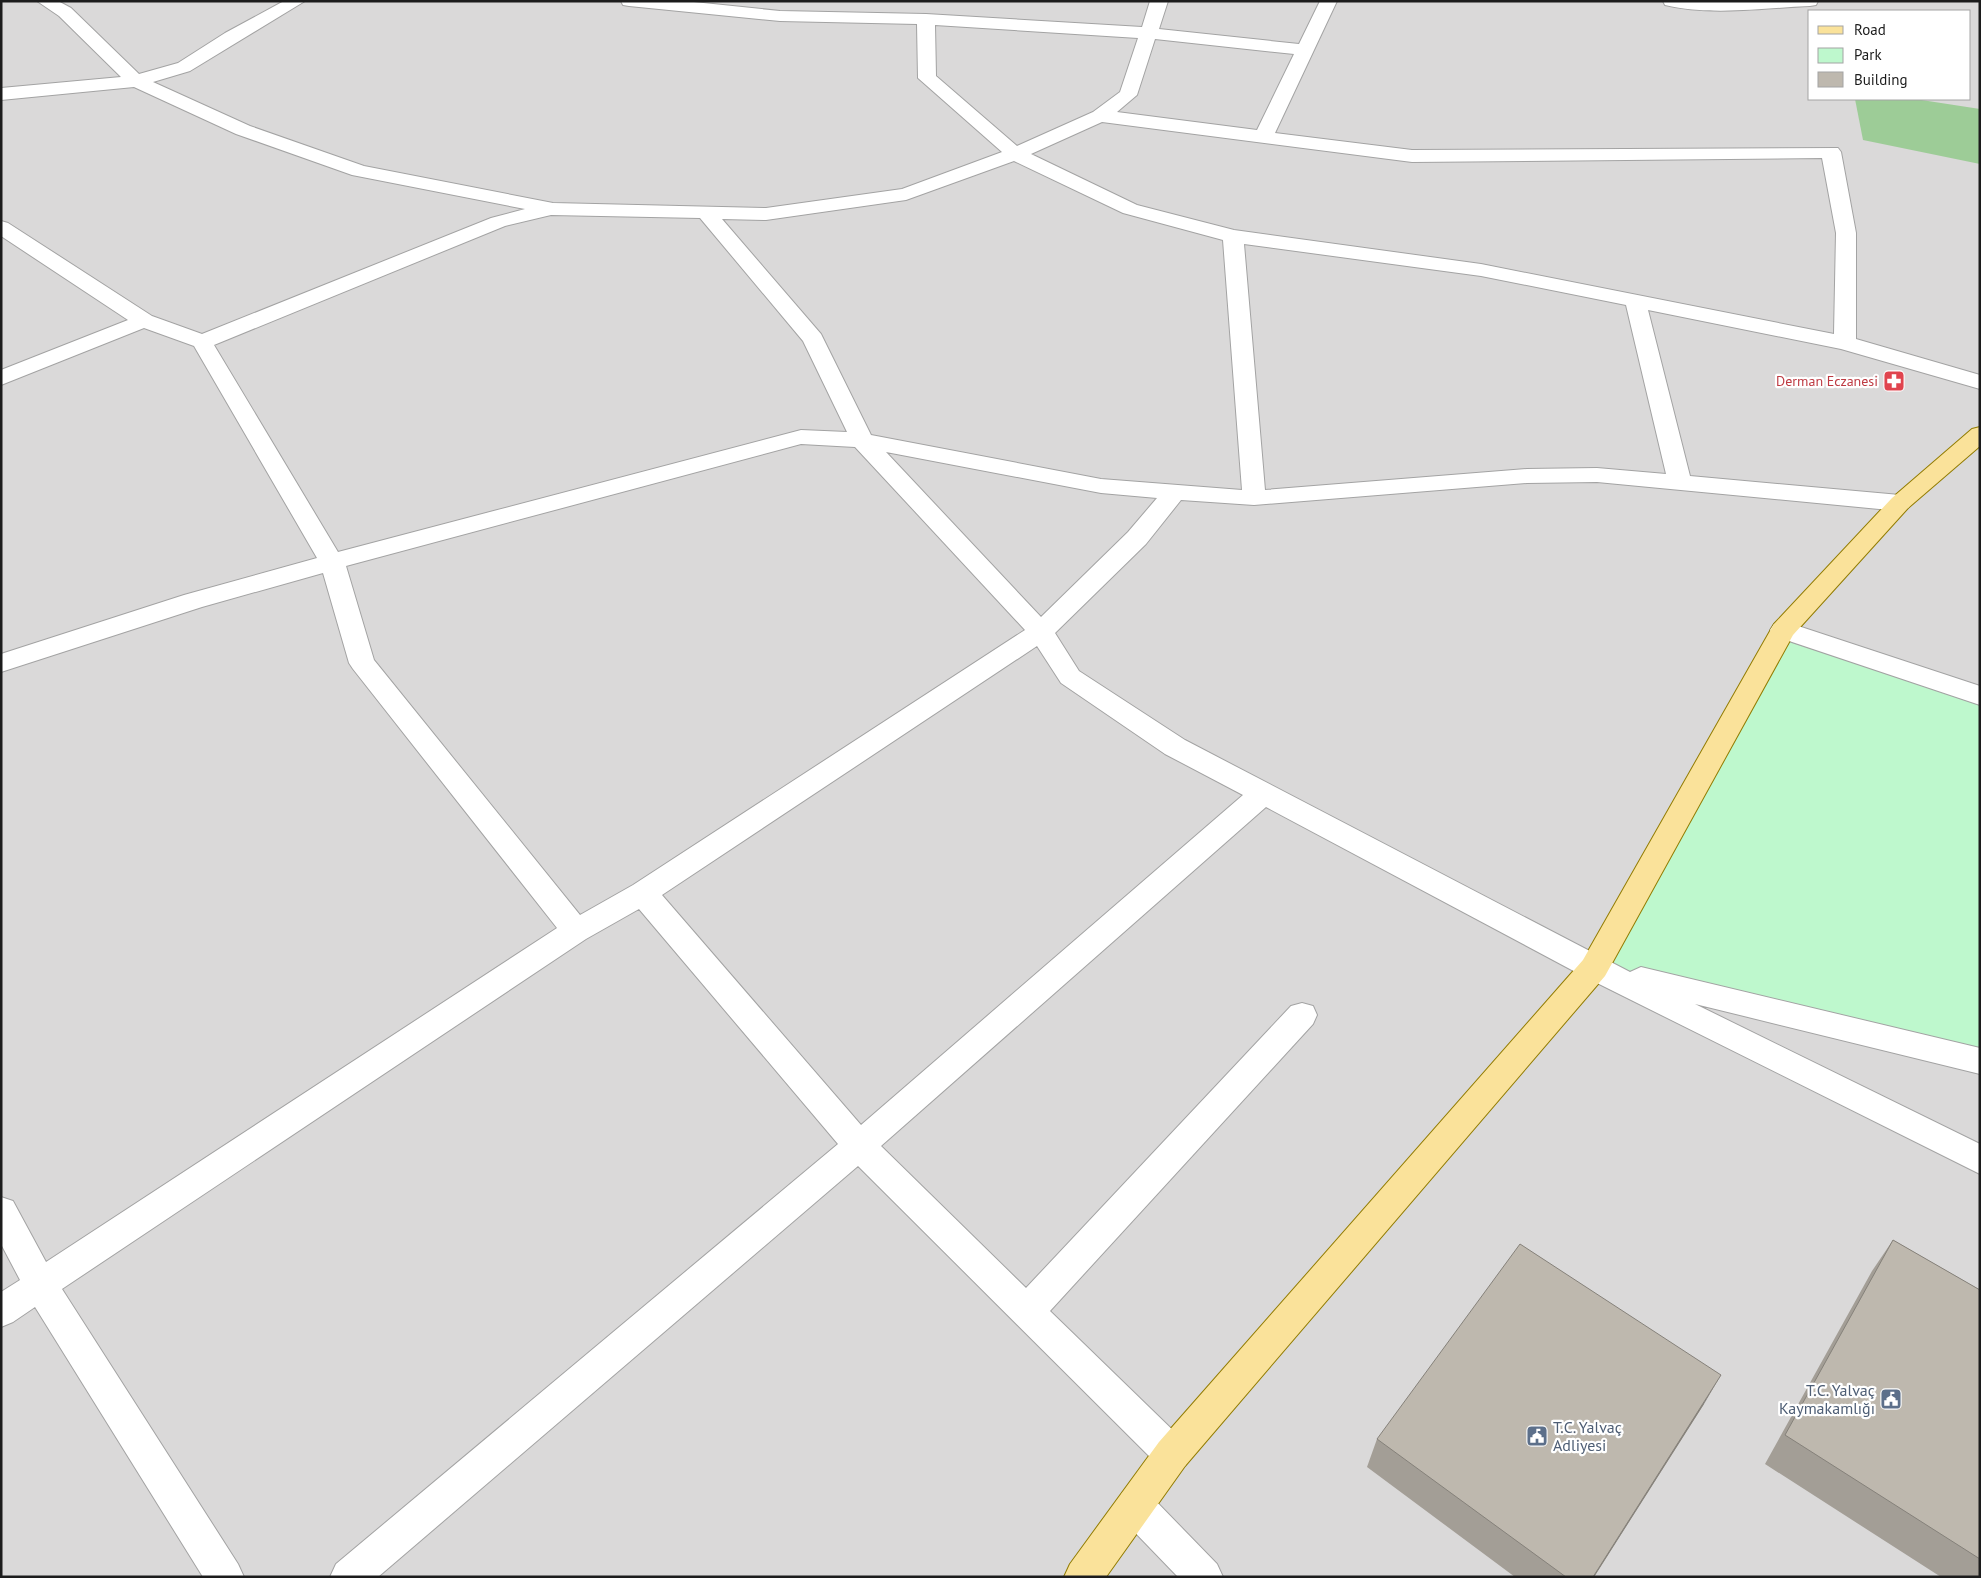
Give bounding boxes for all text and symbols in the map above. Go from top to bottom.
legend [1808,10,1971,100]
text: Road [1854,20,1886,39]
text: Park [1854,45,1882,64]
text: Building [1854,70,1908,89]
pharmacy icon: Derman Eczanesi [1882,369,1906,393]
place label: Derman Eczanesi [1776,372,1878,390]
place label: T.C. Yalvaç Kaymakamlığı [1779,1380,1875,1418]
public building icon: T.C. Yalvaç Kaymakamlığı [1879,1387,1903,1411]
place label: T.C. Yalvaç Adliyesi [1553,1417,1622,1455]
public building icon: T.C. Yalvaç Adliyesi [1525,1424,1549,1448]

